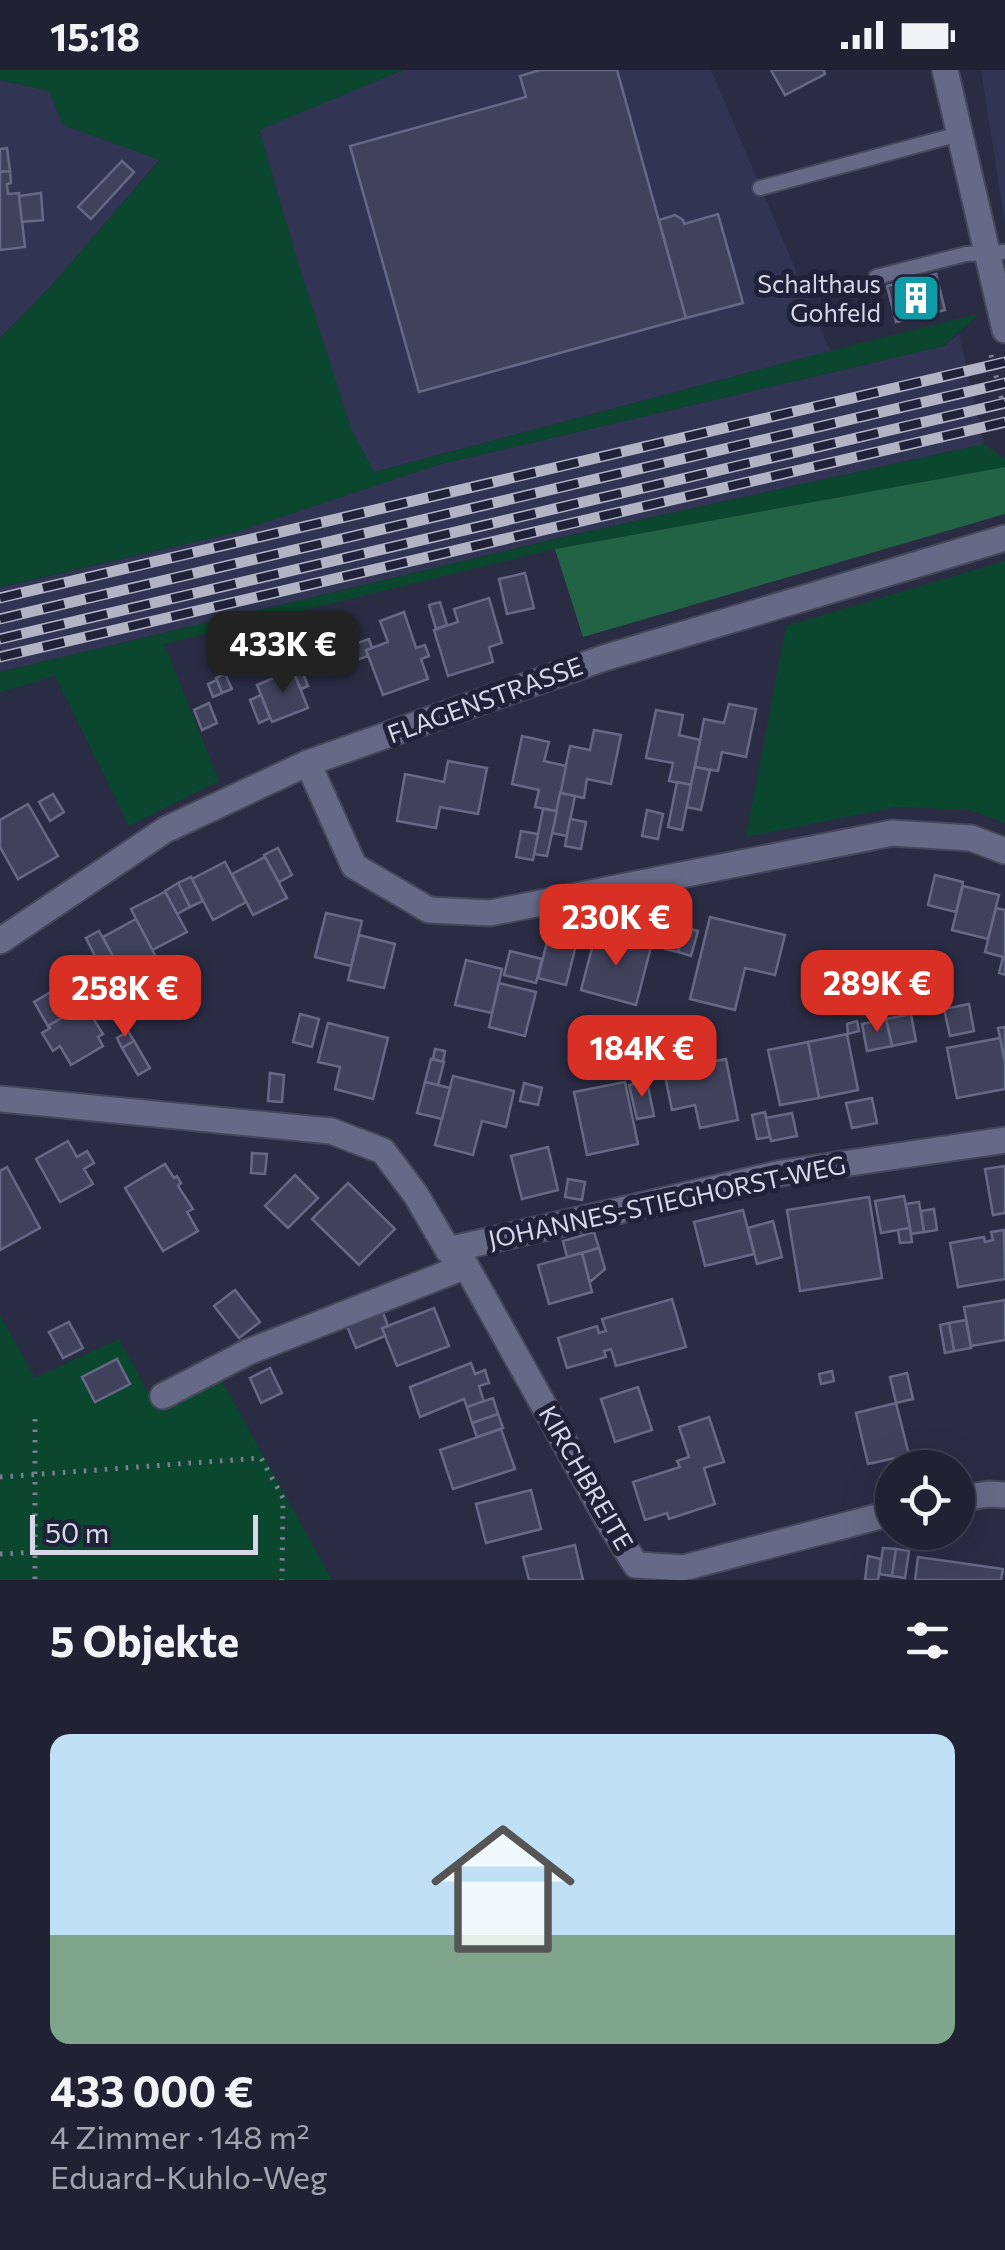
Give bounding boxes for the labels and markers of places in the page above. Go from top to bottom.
place label: Schalthaus Gohfeld [757,268,881,327]
building icon: Schalthaus Gohfeld [890,272,942,324]
pin: 433K € [202,611,364,696]
pin: 230K € [535,884,697,969]
pin: 289K € [796,950,958,1035]
pin: 258K € [44,955,206,1040]
pin: 184K € [561,1015,723,1100]

